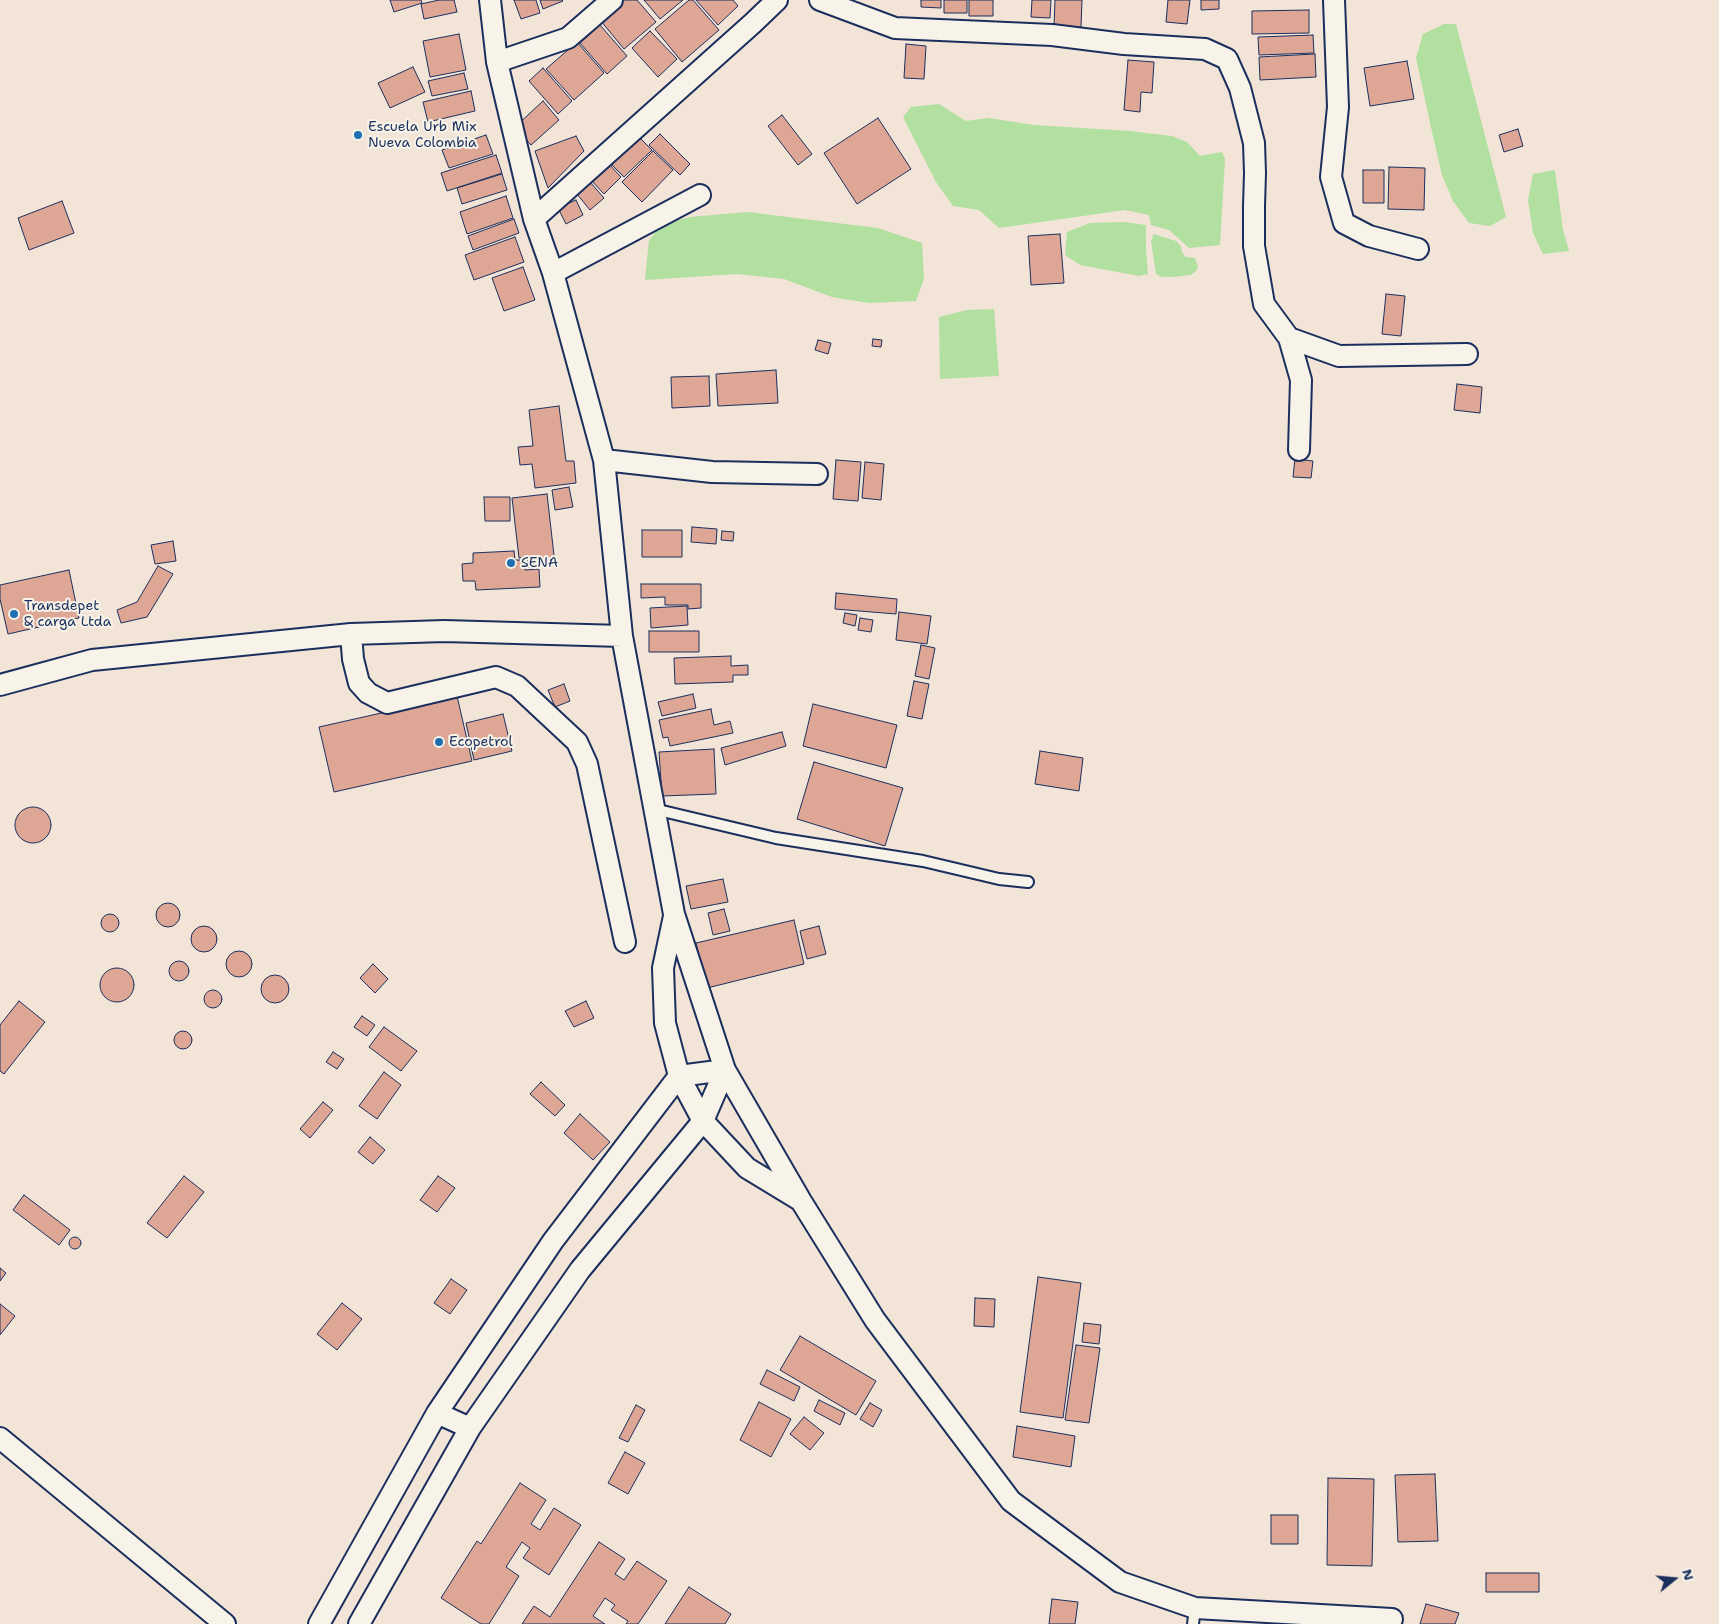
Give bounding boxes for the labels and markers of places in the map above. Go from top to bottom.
place label: Escuela Urb Mix Nueva Colombia [368,119,477,152]
marker: Escuela Urb Mix Nueva Colombia [352,129,364,141]
place label: SENA [521,555,558,571]
marker: SENA [505,557,517,569]
place label: Transdepet & carga Ltda [24,598,111,630]
marker: Transdepet & carga Ltda [8,608,20,620]
place label: Ecopetrol [449,734,513,750]
marker: Ecopetrol [433,736,445,748]

